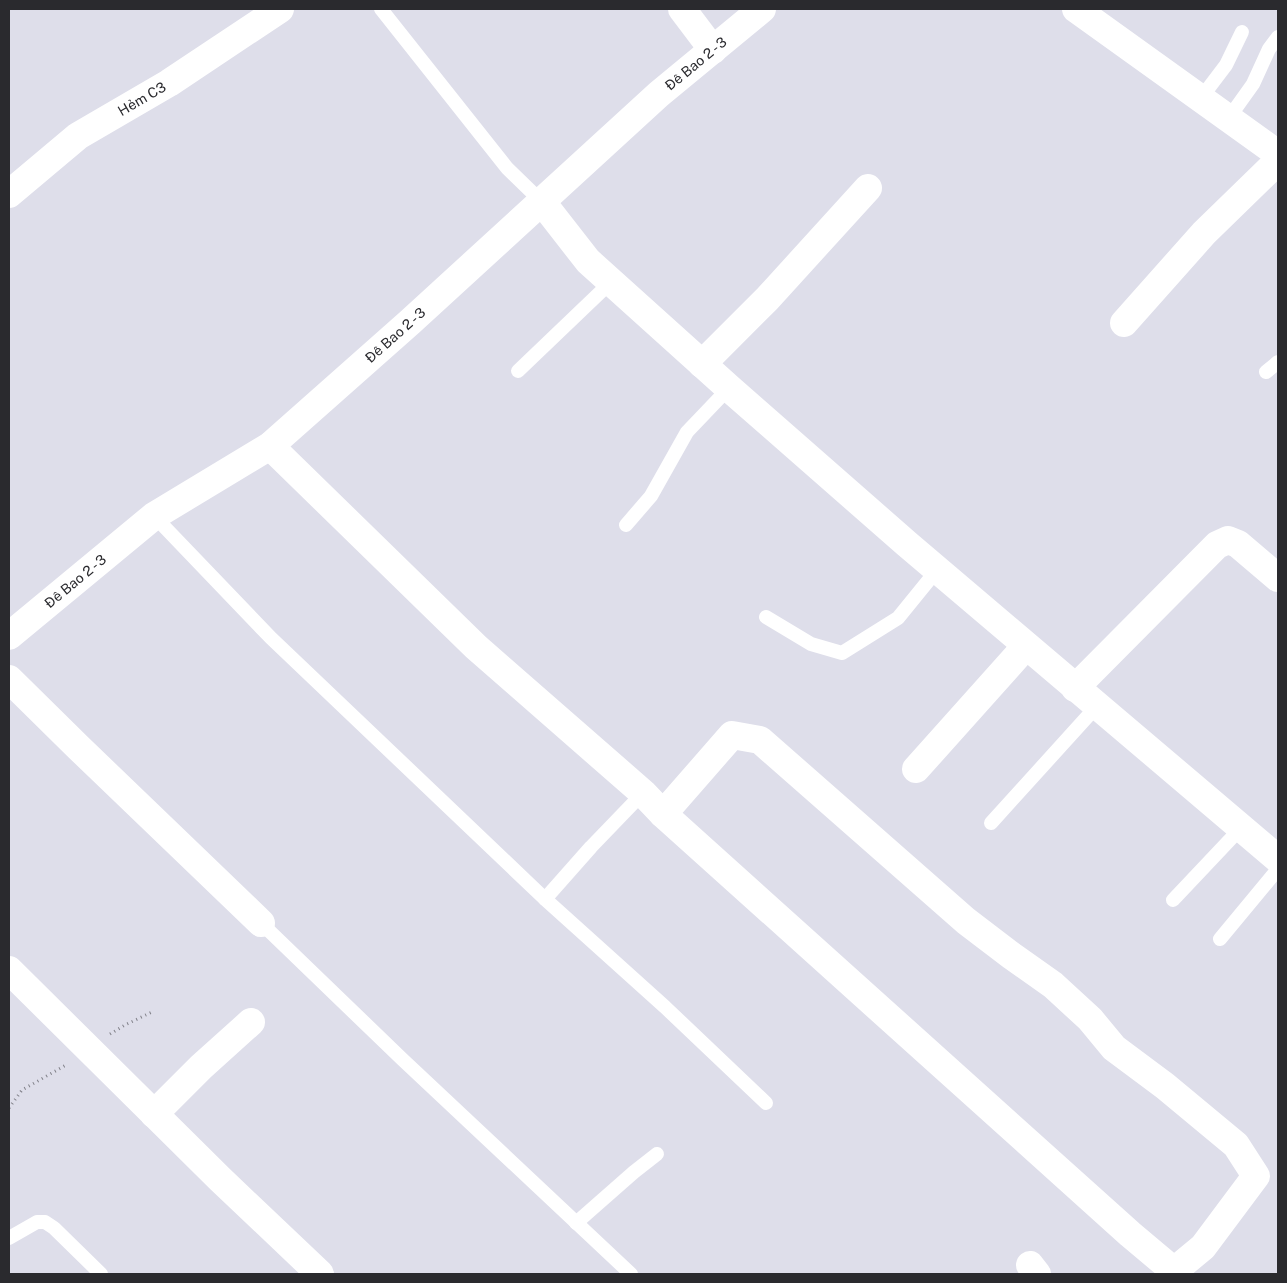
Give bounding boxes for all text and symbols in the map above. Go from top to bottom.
street label: Đê Bao 2 - 3 [662,34,730,94]
street label: Hẻm C3 [115,79,169,119]
street label: Đê Bao 2 - 3 [362,304,429,366]
street label: Đê Bao 2 - 3 [41,551,109,611]

